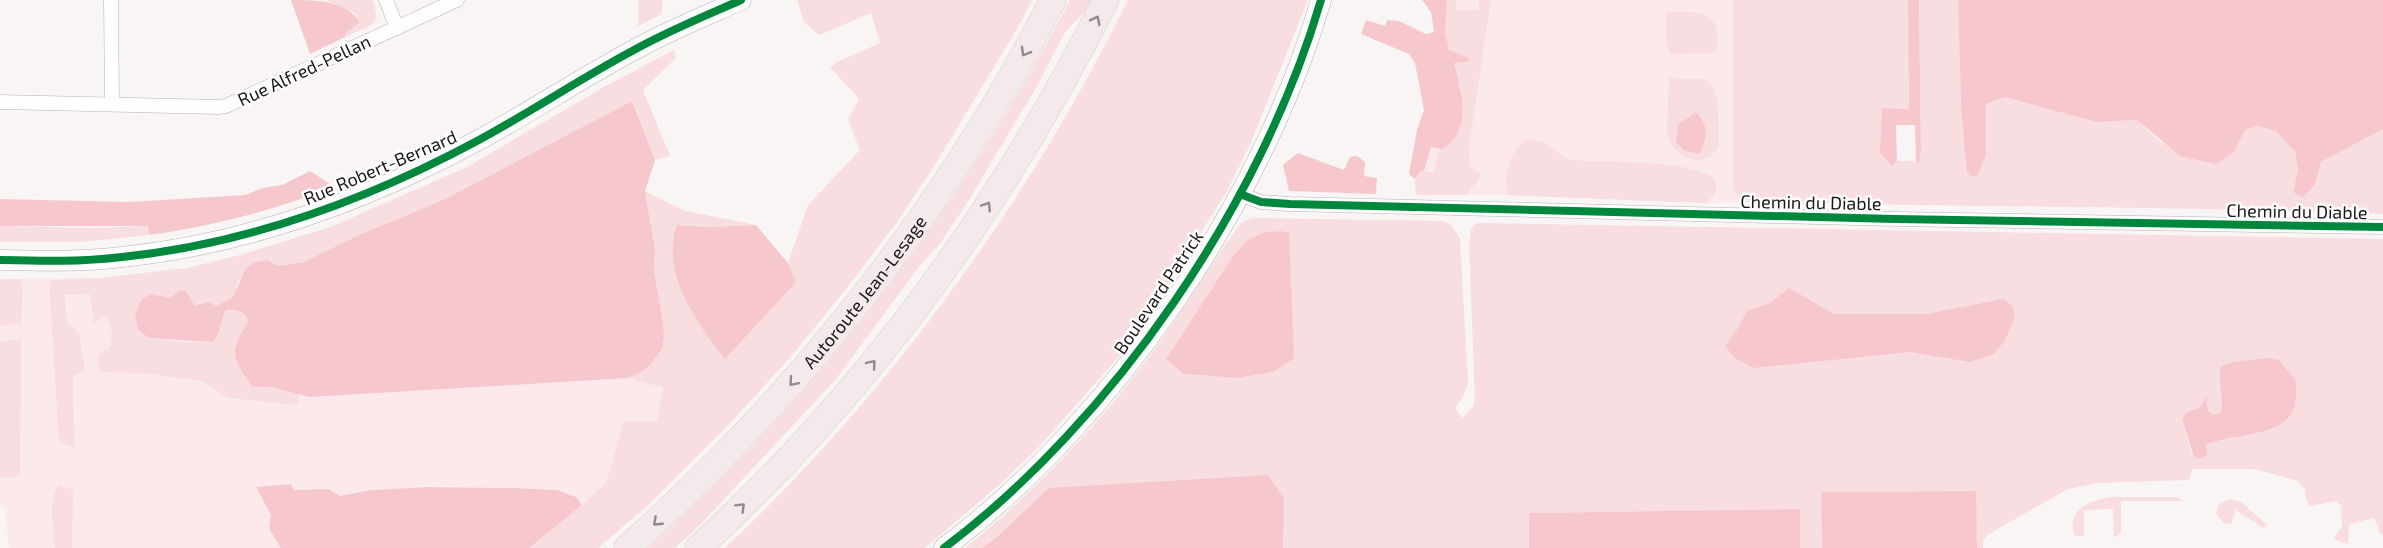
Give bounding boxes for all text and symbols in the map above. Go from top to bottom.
one-way arrow [1089,16,1100,26]
street label: Rue Alfred-Pellan [234,30,374,110]
one-way arrow [1021,45,1032,56]
street label: Rue Robert-Bernard [300,125,460,209]
street label: Chemin du Diable [1740,190,1882,214]
street label: Chemin du Diable [2226,199,2368,223]
one-way arrow [980,202,991,213]
street label: Autoroute Jean-Lesage [798,211,931,373]
street label: Boulevard Patrick [1109,226,1207,358]
one-way arrow [865,359,876,370]
one-way arrow [789,376,800,386]
one-way arrow [733,504,744,515]
one-way arrow [653,515,663,526]

